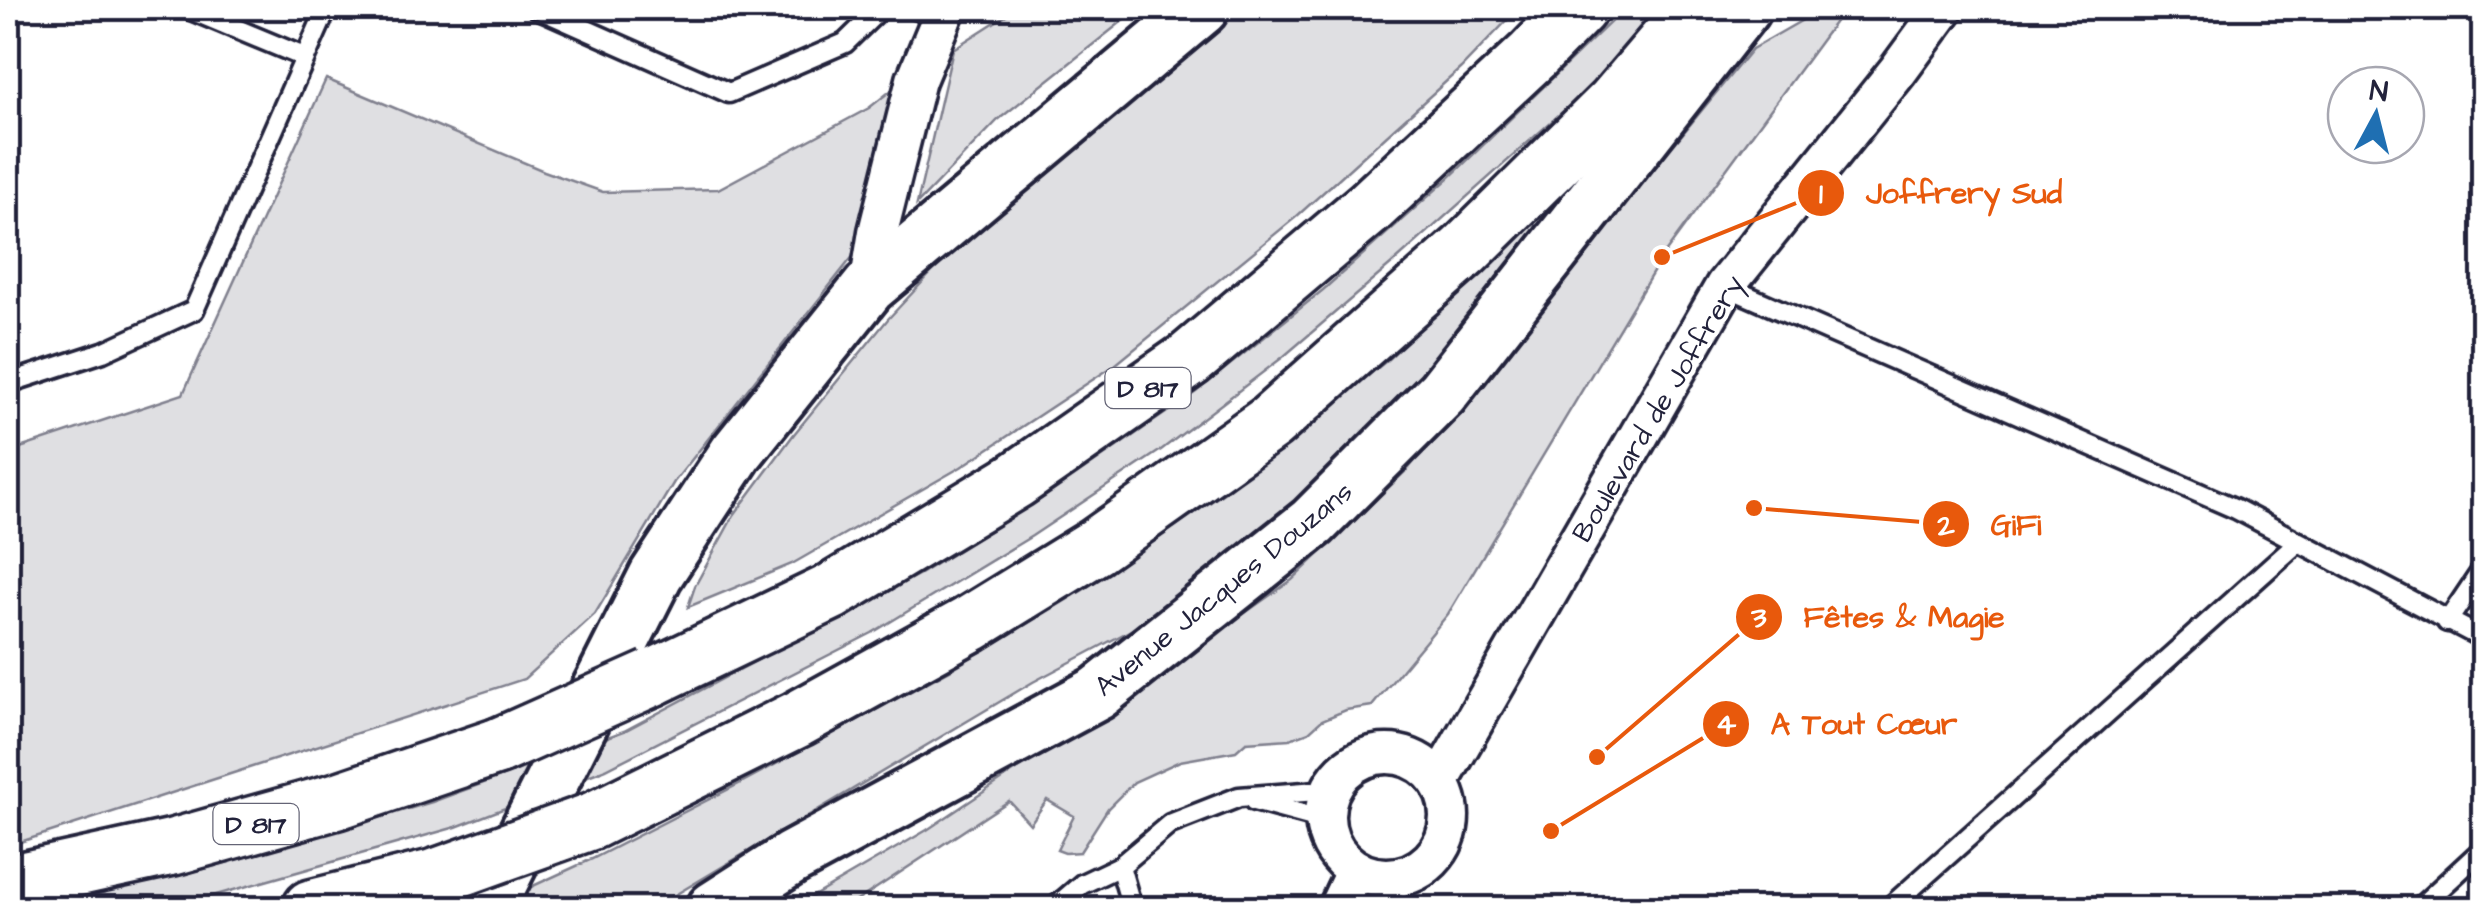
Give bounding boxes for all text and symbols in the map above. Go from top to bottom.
north arrow [2326,65,2426,165]
text: N [2368,71,2390,112]
callout: Joffrery Sud [1796,163,2082,223]
text: 1 [1819,173,1823,215]
text: Joffrery Sud [1865,173,2063,217]
street label: Boulevard de Joffrery [1563,268,1755,551]
road number: D 817 [1106,368,1190,408]
street label: Avenue Jacques Douzans [1086,473,1361,706]
callout: GiFi [1921,494,2062,554]
text: 2 [1936,505,1955,547]
text: GiFi [1991,505,2042,547]
callout: Fêtes & Magie [1734,587,2024,647]
text: 3 [1750,597,1767,639]
text: Fêtes & Magie [1804,597,2004,641]
callout: A Tout Cœur [1701,694,1978,754]
text: 4 [1716,704,1737,746]
text: A Tout Cœur [1771,704,1958,746]
road number: D 817 [214,804,298,844]

